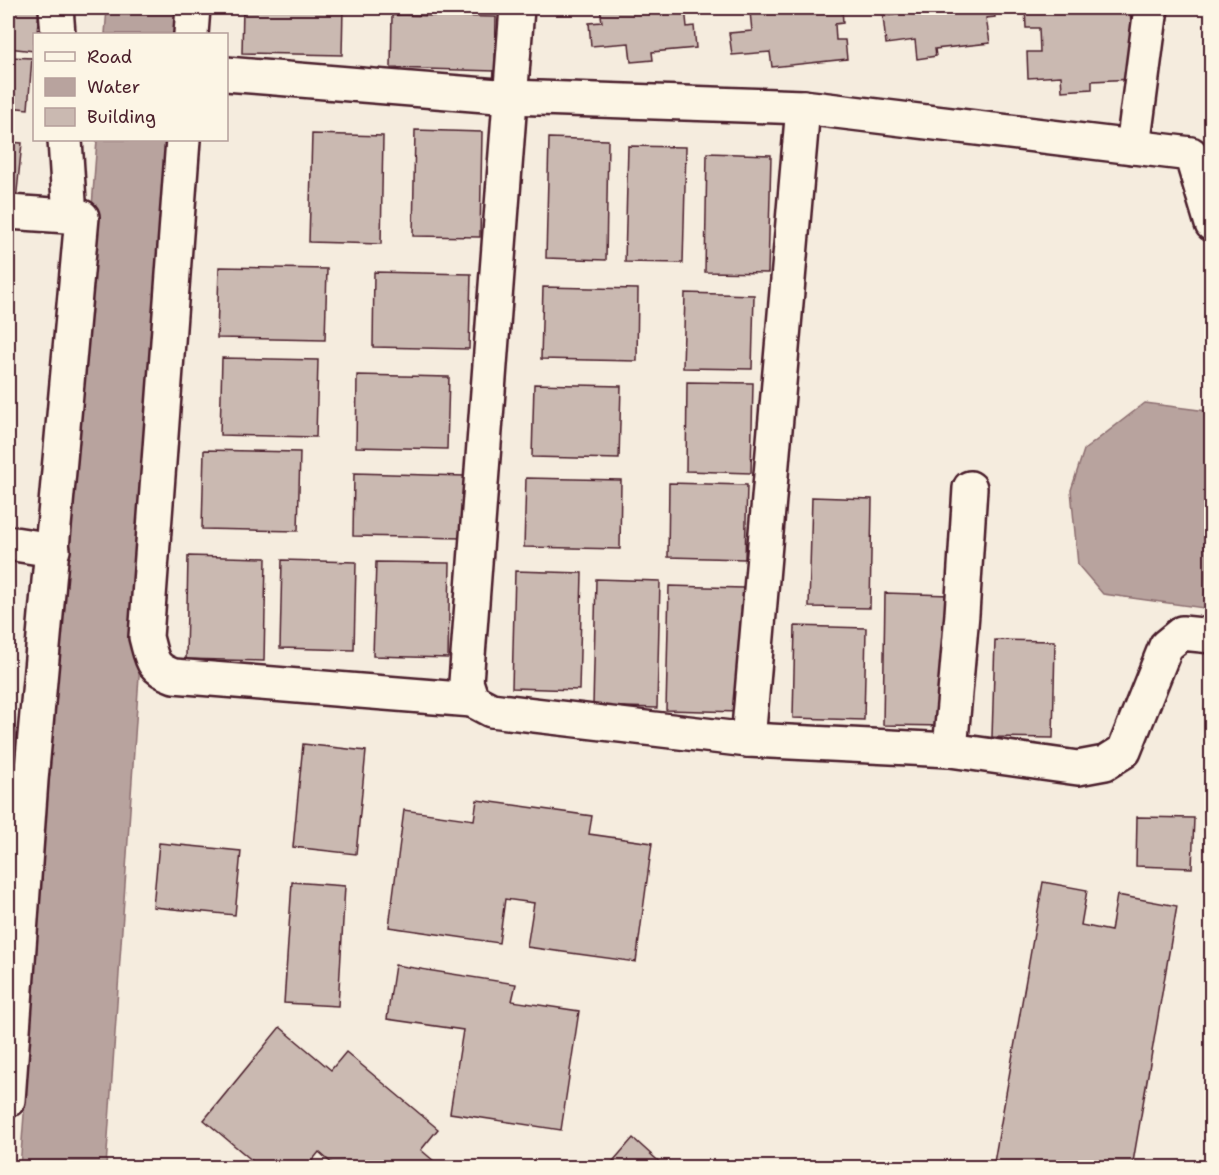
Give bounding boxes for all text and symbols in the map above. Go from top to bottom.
legend [33,33,228,141]
text: Road [87,45,132,69]
text: Water [87,75,140,99]
text: Building [87,105,156,129]

